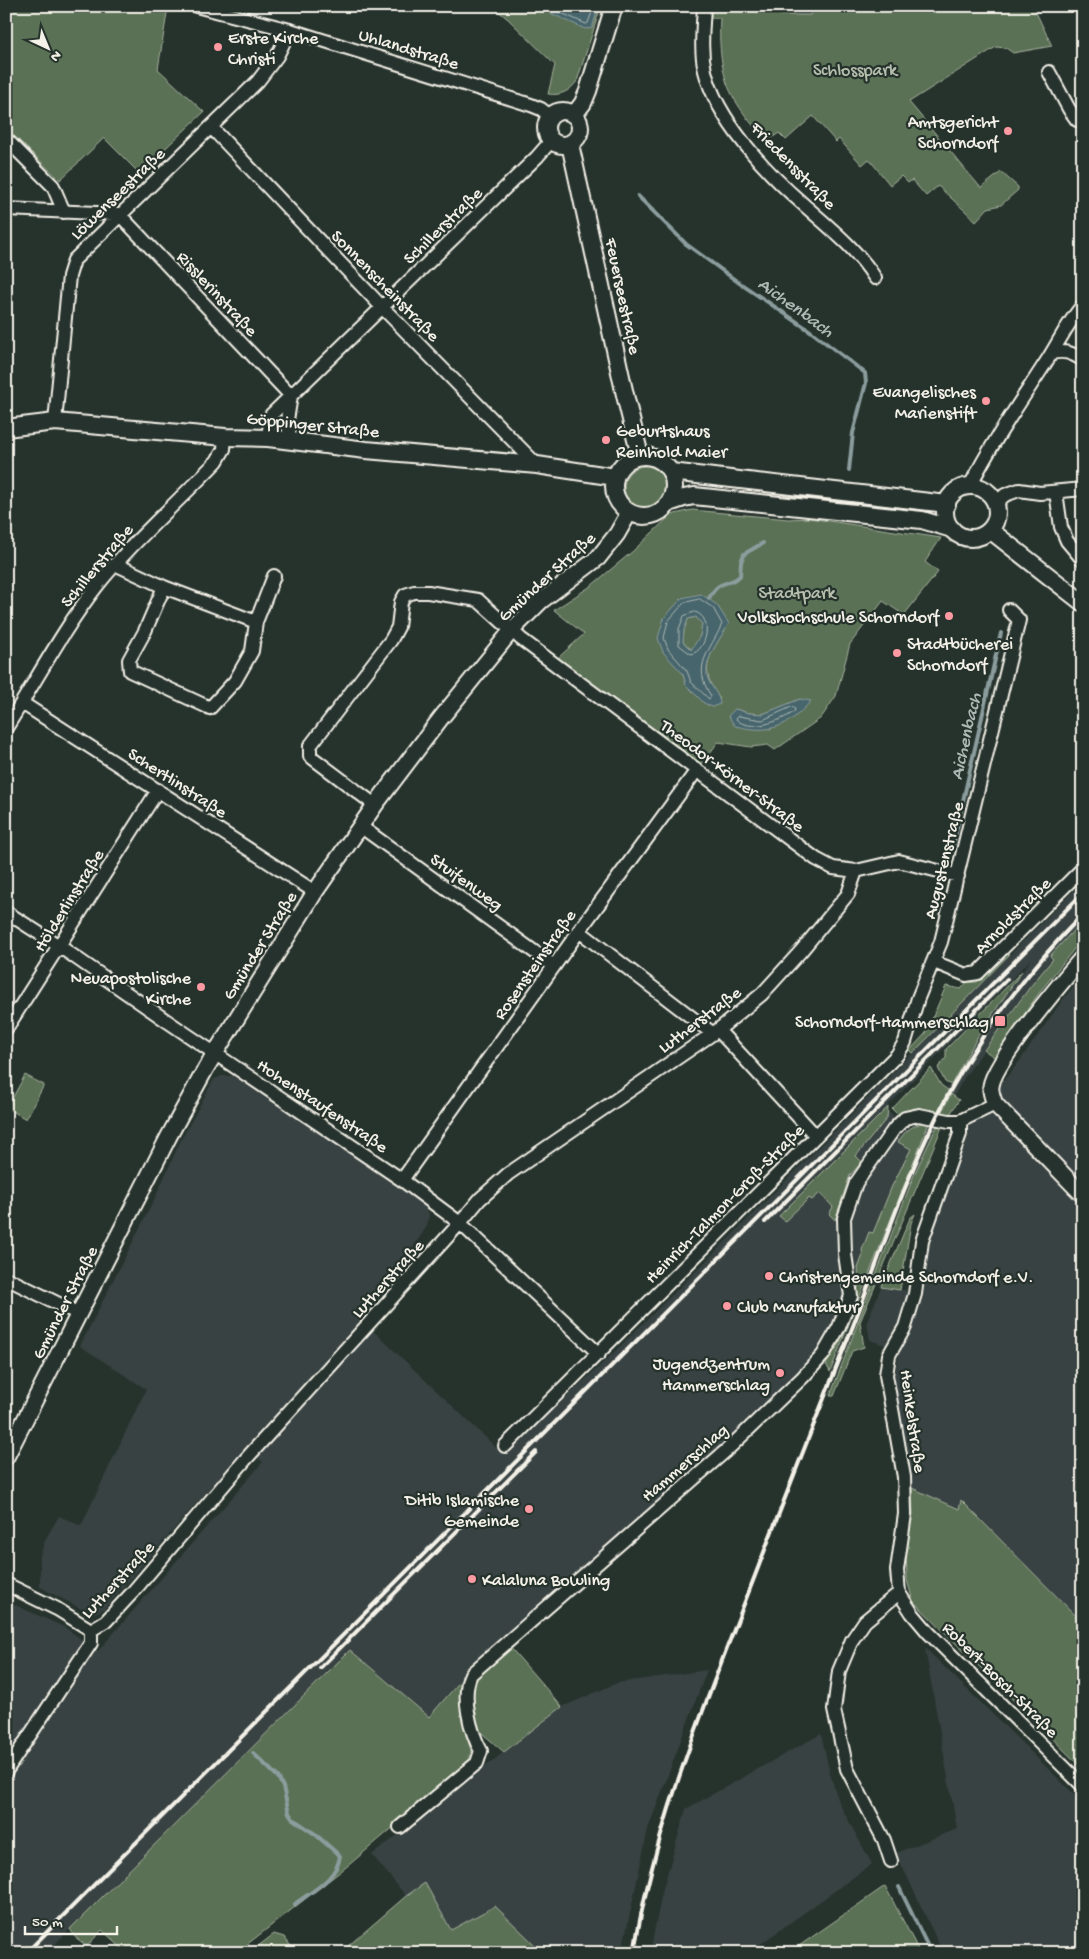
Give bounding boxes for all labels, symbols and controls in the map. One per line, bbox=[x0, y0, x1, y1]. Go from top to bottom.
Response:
north arrow bbox=[22, 22, 72, 72]
street label: Uhlandstraße bbox=[356, 25, 462, 76]
place label: Erste Kirche Christi bbox=[228, 29, 319, 71]
marker: Erste Kirche Christi bbox=[212, 41, 224, 53]
text: N bbox=[46, 46, 64, 65]
park label: Schlosspark bbox=[813, 61, 899, 82]
place label: Amtsgericht Schorndorf bbox=[908, 113, 1000, 155]
street label: Friedensstraße bbox=[744, 118, 840, 216]
marker: Amtsgericht Schorndorf bbox=[1002, 125, 1014, 137]
street label: Löwenseestraße bbox=[67, 144, 171, 245]
street label: Schillerstraße bbox=[400, 183, 488, 270]
street label: Sonnenscheinstraße bbox=[325, 226, 443, 348]
street label: Feuerseestraße bbox=[599, 235, 644, 357]
street label: Risslerinstraße bbox=[171, 248, 262, 342]
water label: Aichenbach bbox=[753, 274, 838, 344]
place label: Evangelisches Marienstift bbox=[873, 383, 978, 425]
marker: Evangelisches Marienstift bbox=[980, 395, 992, 407]
street label: Göppinger Straße bbox=[245, 409, 381, 444]
place label: Geburtshaus Reinhold Maier bbox=[616, 422, 729, 464]
marker: Geburtshaus Reinhold Maier bbox=[600, 434, 612, 446]
street label: Schillerstraße bbox=[57, 520, 139, 613]
street label: Gmünder Straße bbox=[495, 528, 601, 627]
park label: Stadtpark bbox=[759, 584, 837, 605]
place label: Volkshochschule Schorndorf bbox=[737, 608, 940, 629]
marker: Volkshochschule Schorndorf bbox=[943, 610, 955, 622]
place label: Stadtbücherei Schorndorf bbox=[907, 635, 1013, 677]
marker: Stadtbücherei Schorndorf bbox=[891, 647, 903, 659]
water label: Aichenbach bbox=[946, 691, 989, 782]
street label: Theodor-Körner-Straße bbox=[655, 715, 808, 838]
street label: Schertlinstraße bbox=[123, 744, 231, 824]
street label: Augustenstraße bbox=[921, 799, 970, 921]
street label: Hölderlinstraße bbox=[30, 846, 110, 956]
street label: Stuifenweg bbox=[425, 850, 506, 916]
street label: Arnoldstraße bbox=[971, 873, 1057, 960]
street label: Gmünder Straße bbox=[219, 888, 303, 1004]
street label: Rosensteinstraße bbox=[490, 906, 582, 1025]
place label: Neuapostolische Kirche bbox=[70, 969, 192, 1011]
marker: Neuapostolische Kirche bbox=[195, 981, 207, 993]
street label: Lutherstraße bbox=[655, 983, 747, 1059]
place label: Schorndorf-Hammerschlag bbox=[795, 1013, 989, 1034]
marker: Schorndorf-Hammerschlag bbox=[993, 1014, 1007, 1028]
street label: Hohenstaufenstraße bbox=[252, 1055, 392, 1159]
street label: Heinrich-Talmon-Groß-Straße bbox=[642, 1120, 810, 1289]
street label: Lutherstraße bbox=[348, 1236, 430, 1323]
street label: Gmünder Straße bbox=[29, 1243, 104, 1363]
place label: Christengemeinde Schorndorf e.V. bbox=[779, 1268, 1034, 1289]
marker: Christengemeinde Schorndorf e.V. bbox=[763, 1270, 775, 1282]
place label: Club Manufaktur bbox=[737, 1298, 860, 1319]
marker: Club Manufaktur bbox=[721, 1300, 733, 1312]
place label: Jugendzentrum Hammerschlag bbox=[653, 1355, 770, 1397]
marker: Jugendzentrum Hammerschlag bbox=[774, 1367, 786, 1379]
street label: Heinkelstraße bbox=[894, 1368, 929, 1475]
street label: Hammerschlag bbox=[638, 1420, 733, 1507]
place label: Ditib Islamische Gemeinde bbox=[404, 1491, 520, 1533]
marker: Ditib Islamische Gemeinde bbox=[523, 1503, 535, 1515]
street label: Lutherstraße bbox=[78, 1537, 161, 1624]
place label: Kalaluna Bowling bbox=[482, 1571, 610, 1592]
marker: Kalaluna Bowling bbox=[466, 1573, 478, 1585]
street label: Robert-Bosch-Straße bbox=[937, 1618, 1062, 1744]
scale bar bbox=[25, 1904, 118, 1936]
text: 50 m bbox=[32, 1914, 63, 1932]

